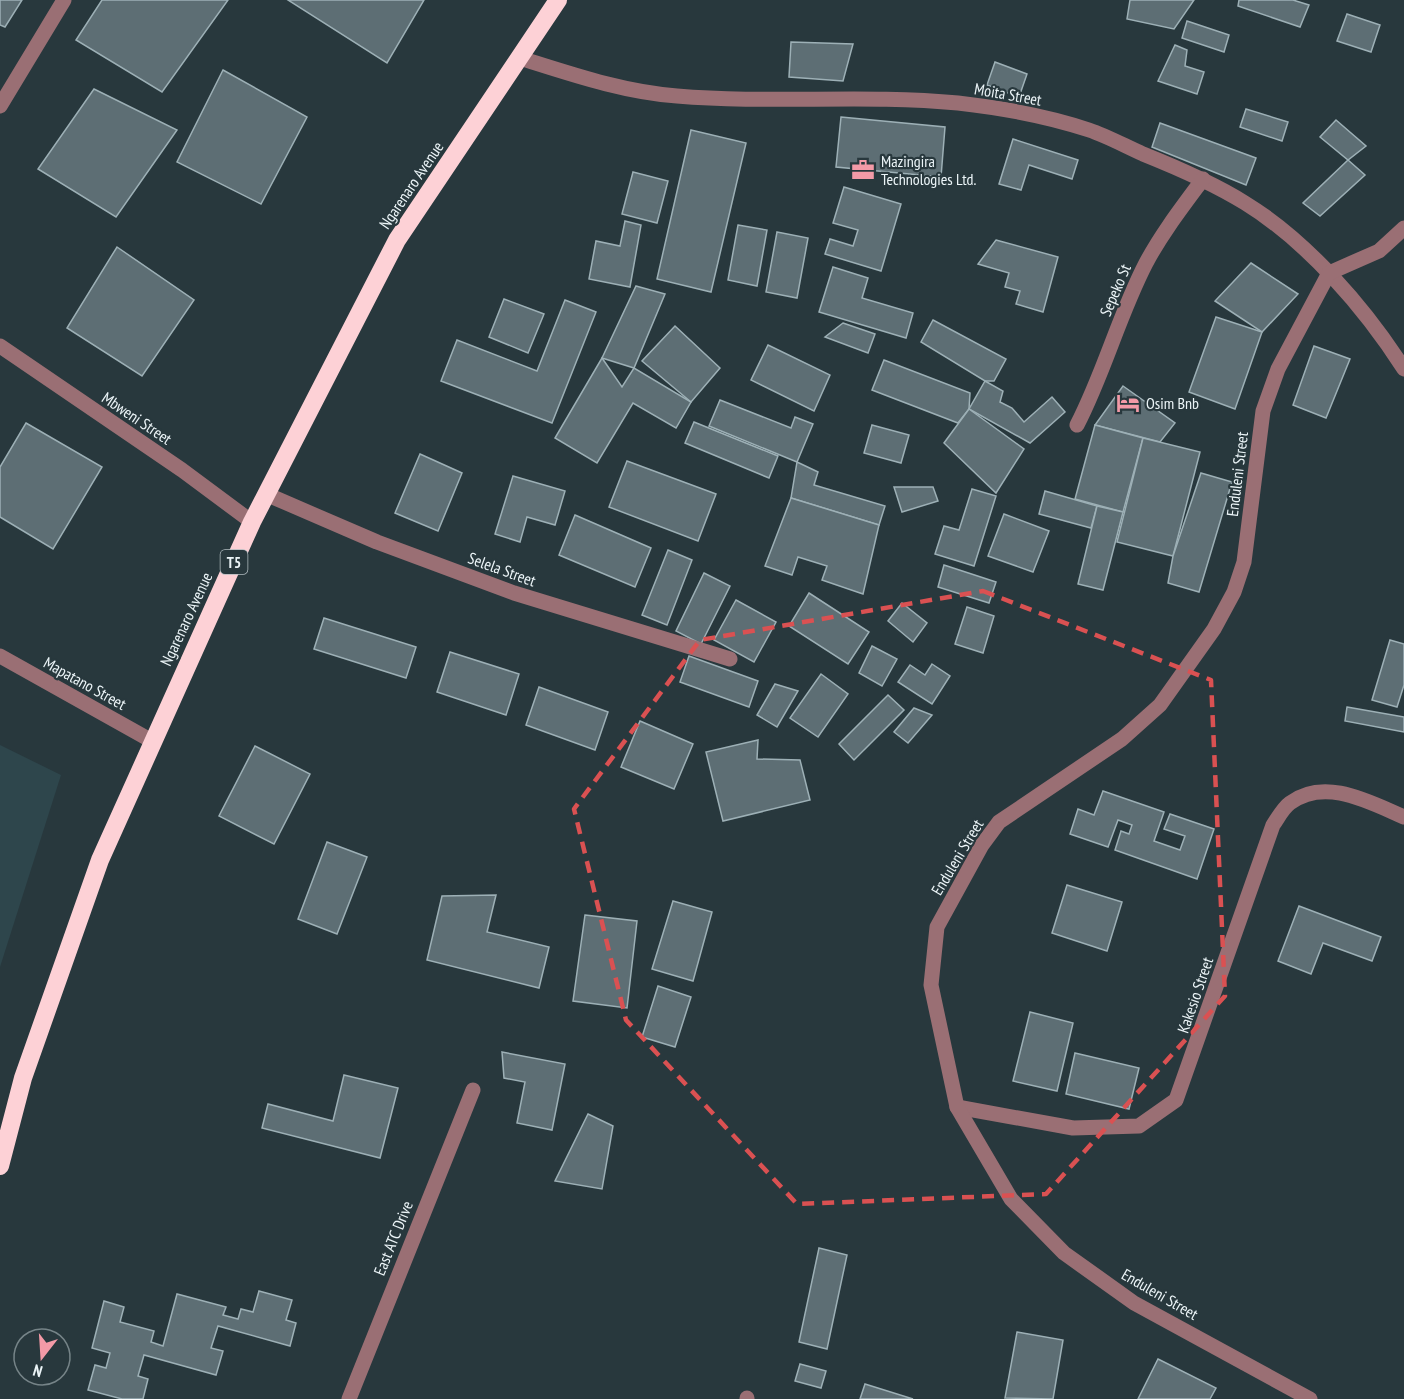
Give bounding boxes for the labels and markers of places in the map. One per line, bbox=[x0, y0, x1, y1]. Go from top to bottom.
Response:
place label: Mazingira Technologies Ltd. bbox=[881, 151, 976, 189]
office icon: Mazingira Technologies Ltd. bbox=[850, 157, 876, 183]
hotel icon: Osim Bnb bbox=[1115, 390, 1141, 416]
place label: Osim Bnb bbox=[1146, 393, 1199, 413]

